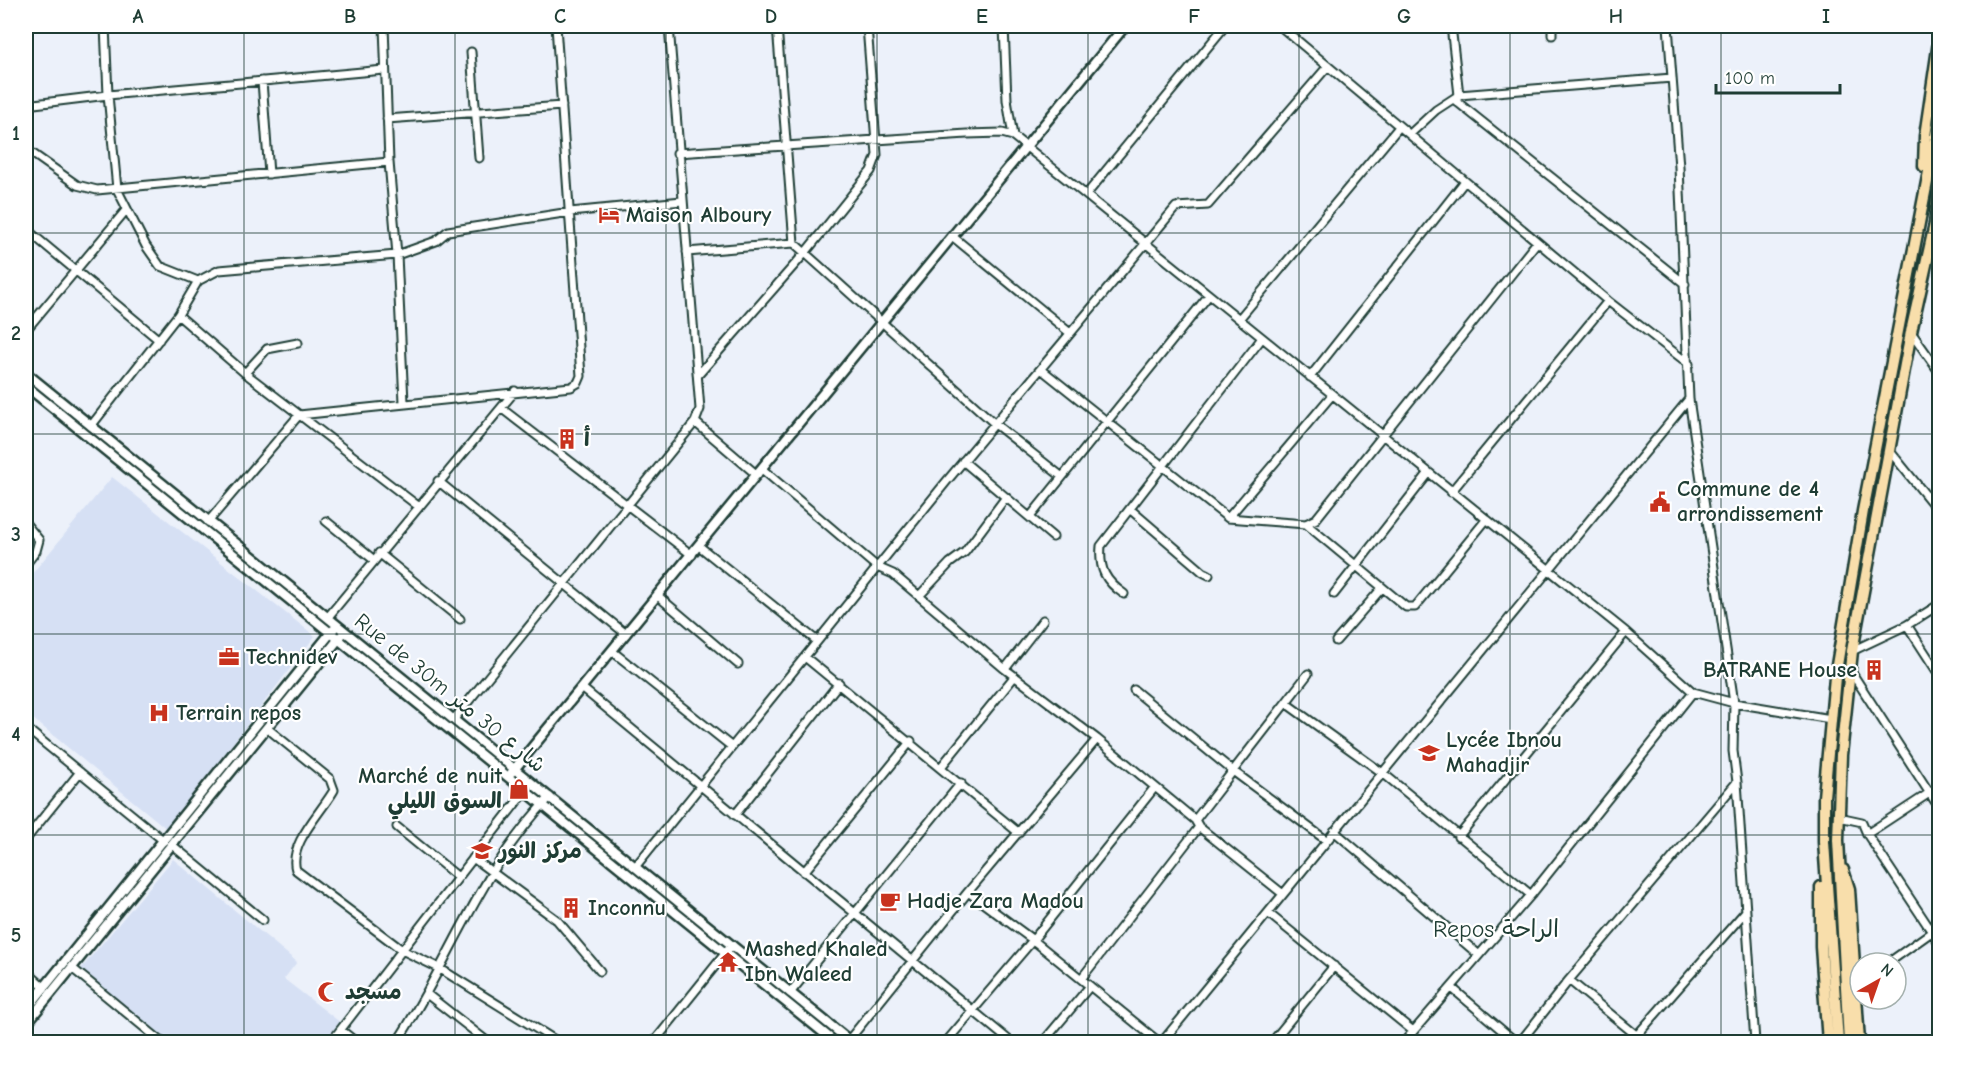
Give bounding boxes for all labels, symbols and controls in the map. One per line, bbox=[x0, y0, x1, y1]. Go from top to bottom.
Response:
text: A bbox=[132, 5, 144, 28]
text: B bbox=[344, 5, 356, 28]
text: C bbox=[554, 5, 566, 28]
text: D bbox=[765, 5, 777, 28]
text: E bbox=[976, 5, 988, 28]
text: F bbox=[1188, 5, 1200, 28]
text: G bbox=[1397, 5, 1411, 28]
text: H bbox=[1609, 5, 1623, 28]
text: I bbox=[1822, 5, 1830, 28]
scale bar bbox=[1716, 57, 1840, 95]
text: 100 m bbox=[1725, 68, 1775, 89]
text: 1 bbox=[12, 122, 20, 145]
place label: Maison Alboury bbox=[626, 202, 772, 228]
hotel icon: Maison Alboury bbox=[597, 203, 621, 227]
text: 2 bbox=[11, 322, 21, 345]
place label: أ bbox=[584, 425, 590, 452]
building icon: أ bbox=[555, 427, 579, 451]
place label: Commune de 4 arrondissement bbox=[1677, 476, 1824, 527]
public building icon: Commune de 4 arrondissement bbox=[1648, 490, 1672, 514]
text: 3 bbox=[11, 523, 21, 546]
street label: Rue de 30m شارع 30 متر bbox=[348, 608, 551, 780]
place label: Technidev bbox=[246, 644, 338, 670]
office icon: Technidev bbox=[217, 645, 241, 669]
place label: BATRANE House bbox=[1703, 657, 1857, 683]
building icon: BATRANE House bbox=[1862, 658, 1886, 682]
place label: Terrain repos bbox=[176, 700, 301, 726]
hospital icon: Terrain repos bbox=[147, 701, 171, 725]
text: 4 bbox=[11, 723, 21, 746]
place label: Lycée Ibnou Mahadjir bbox=[1446, 727, 1562, 778]
school or university icon: Lycée Ibnou Mahadjir bbox=[1417, 741, 1441, 765]
place label: Marché de nuit السوق الليلي bbox=[358, 763, 503, 820]
shop icon: Marché de nuit السوق الليلي bbox=[507, 777, 531, 801]
place label: مركز النور bbox=[497, 838, 582, 865]
school or university icon: مركز النور bbox=[470, 839, 494, 863]
place label: Hadje Zara Madou bbox=[907, 888, 1084, 914]
cafe icon: Hadje Zara Madou bbox=[878, 889, 902, 913]
place label: Inconnu bbox=[588, 895, 666, 921]
building icon: Inconnu bbox=[559, 896, 583, 920]
district label: Repos الراحة bbox=[1433, 915, 1559, 943]
text: 5 bbox=[11, 924, 21, 947]
place label: Mashed Khaled Ibn Waleed bbox=[745, 936, 888, 987]
temple icon: Mashed Khaled Ibn Waleed bbox=[716, 950, 740, 974]
north arrow bbox=[1848, 951, 1908, 1011]
text: N bbox=[1877, 960, 1897, 981]
place label: مسجد bbox=[345, 979, 401, 1005]
mosque icon: مسجد bbox=[316, 980, 340, 1004]

